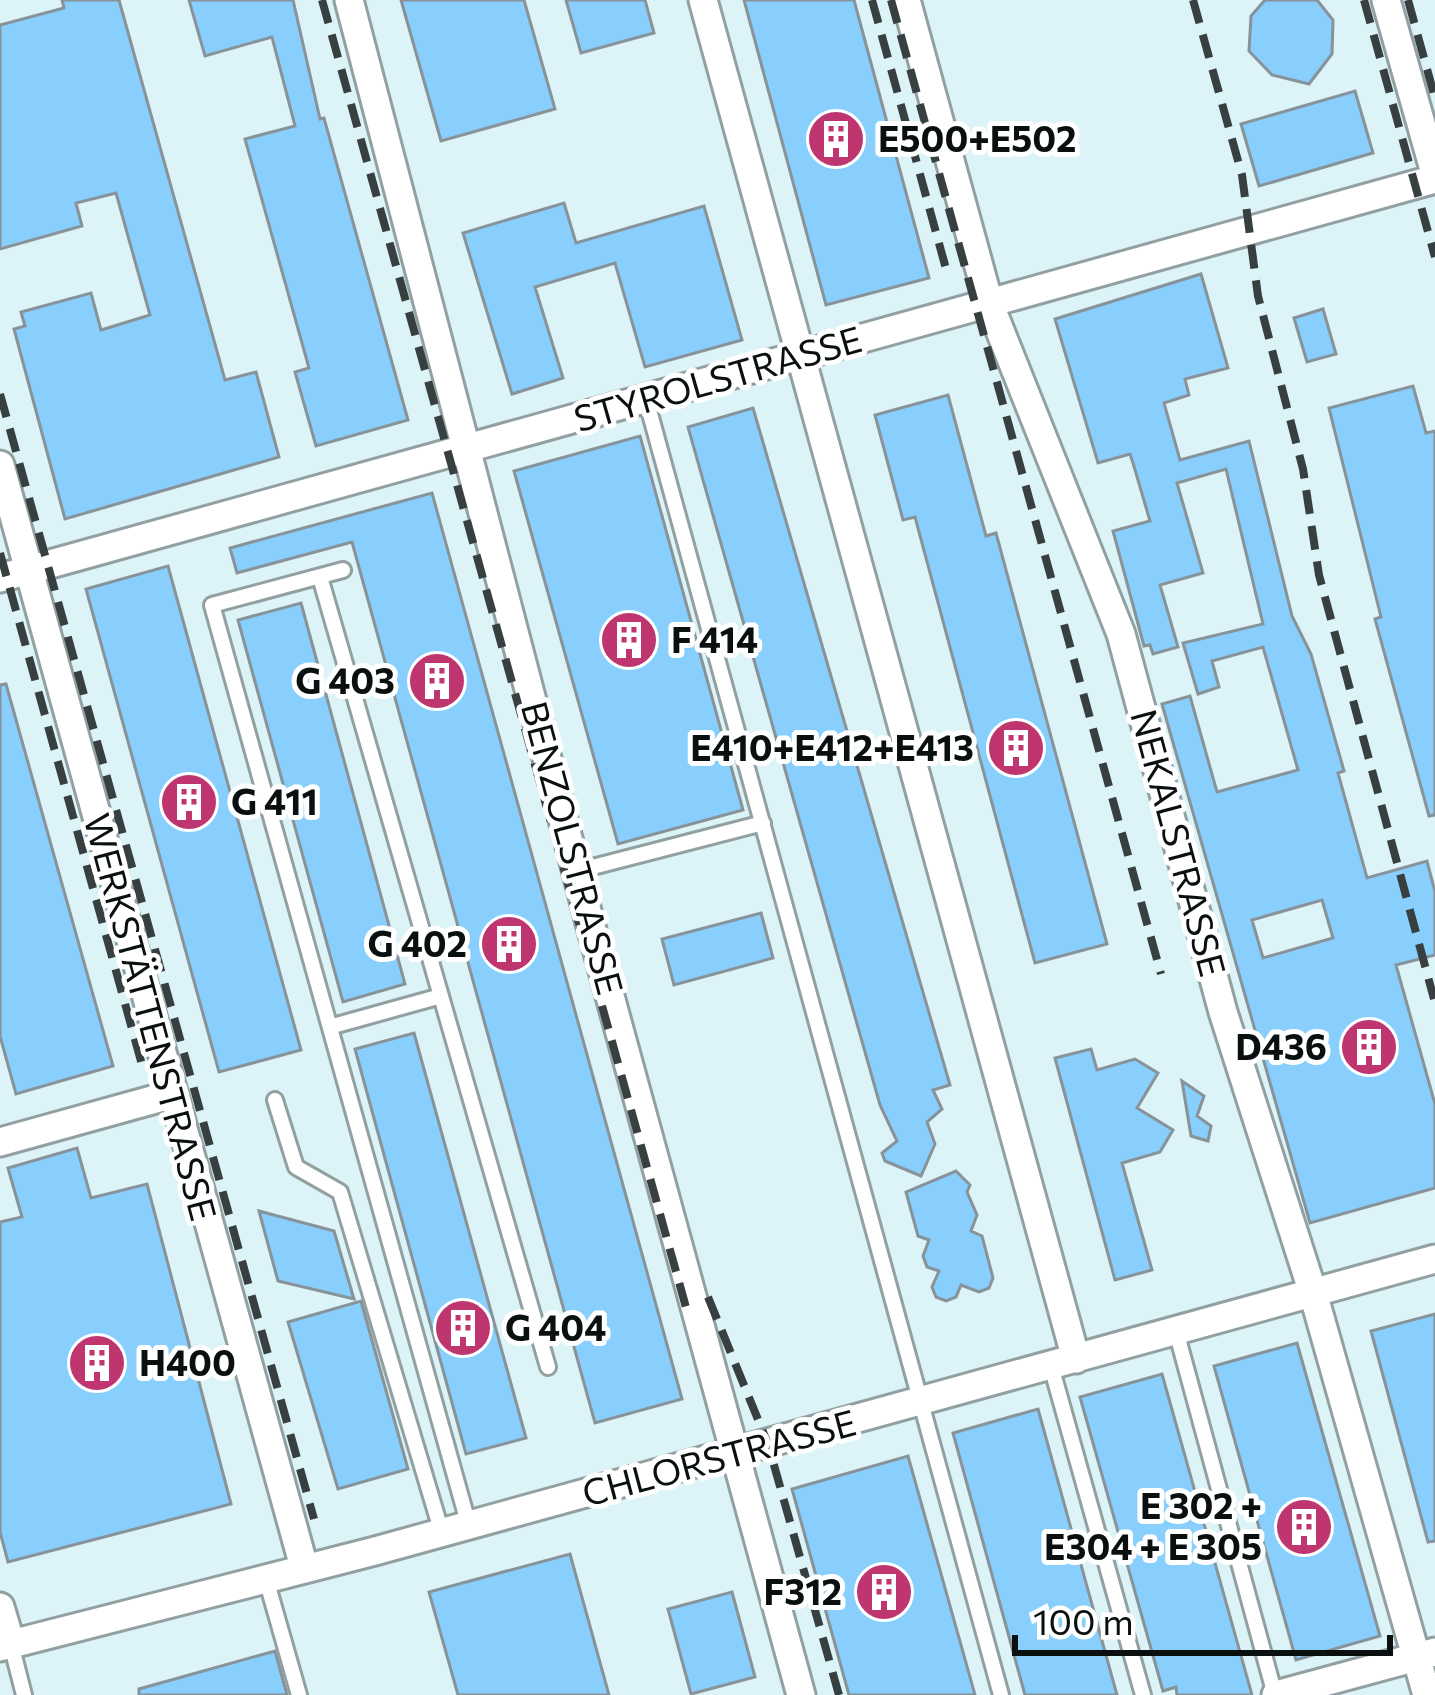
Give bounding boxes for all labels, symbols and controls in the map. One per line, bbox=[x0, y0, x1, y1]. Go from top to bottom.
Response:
building icon: E500+E502 bbox=[805, 108, 867, 170]
place label: E500+E502 bbox=[878, 115, 1077, 159]
street label: STYROLSTRASSE bbox=[569, 315, 866, 439]
building icon: F 414 bbox=[598, 609, 660, 671]
place label: F 414 bbox=[671, 616, 758, 660]
building icon: G 403 bbox=[406, 650, 468, 712]
place label: G 403 bbox=[295, 657, 395, 701]
street label: BENZOLSTRASSE bbox=[514, 696, 634, 999]
street label: NEKALSTRASSE bbox=[1123, 704, 1237, 981]
building icon: E410+E412+E413 bbox=[985, 717, 1047, 779]
place label: E410+E412+E413 bbox=[690, 724, 974, 768]
building icon: G 411 bbox=[158, 771, 220, 833]
place label: G 411 bbox=[231, 778, 318, 822]
street label: WERKSTÄTTENSTRASSE bbox=[76, 808, 227, 1225]
building icon: G 402 bbox=[478, 913, 540, 975]
place label: G 402 bbox=[368, 920, 467, 964]
building icon: D436 bbox=[1338, 1016, 1400, 1078]
place label: D436 bbox=[1235, 1023, 1327, 1067]
building icon: G 404 bbox=[432, 1297, 494, 1359]
place label: G 404 bbox=[505, 1304, 606, 1348]
building icon: H400 bbox=[66, 1332, 128, 1394]
place label: H400 bbox=[139, 1339, 236, 1383]
street label: CHLORSTRASSE bbox=[577, 1398, 860, 1514]
place label: E 302 + E304 + E 305 bbox=[1044, 1482, 1262, 1567]
building icon: E 302 + E304 + E 305 bbox=[1273, 1496, 1335, 1558]
building icon: F312 bbox=[853, 1561, 915, 1623]
place label: F312 bbox=[763, 1568, 842, 1612]
scale bar bbox=[1015, 1581, 1390, 1655]
text: 100 m bbox=[1033, 1598, 1134, 1642]

